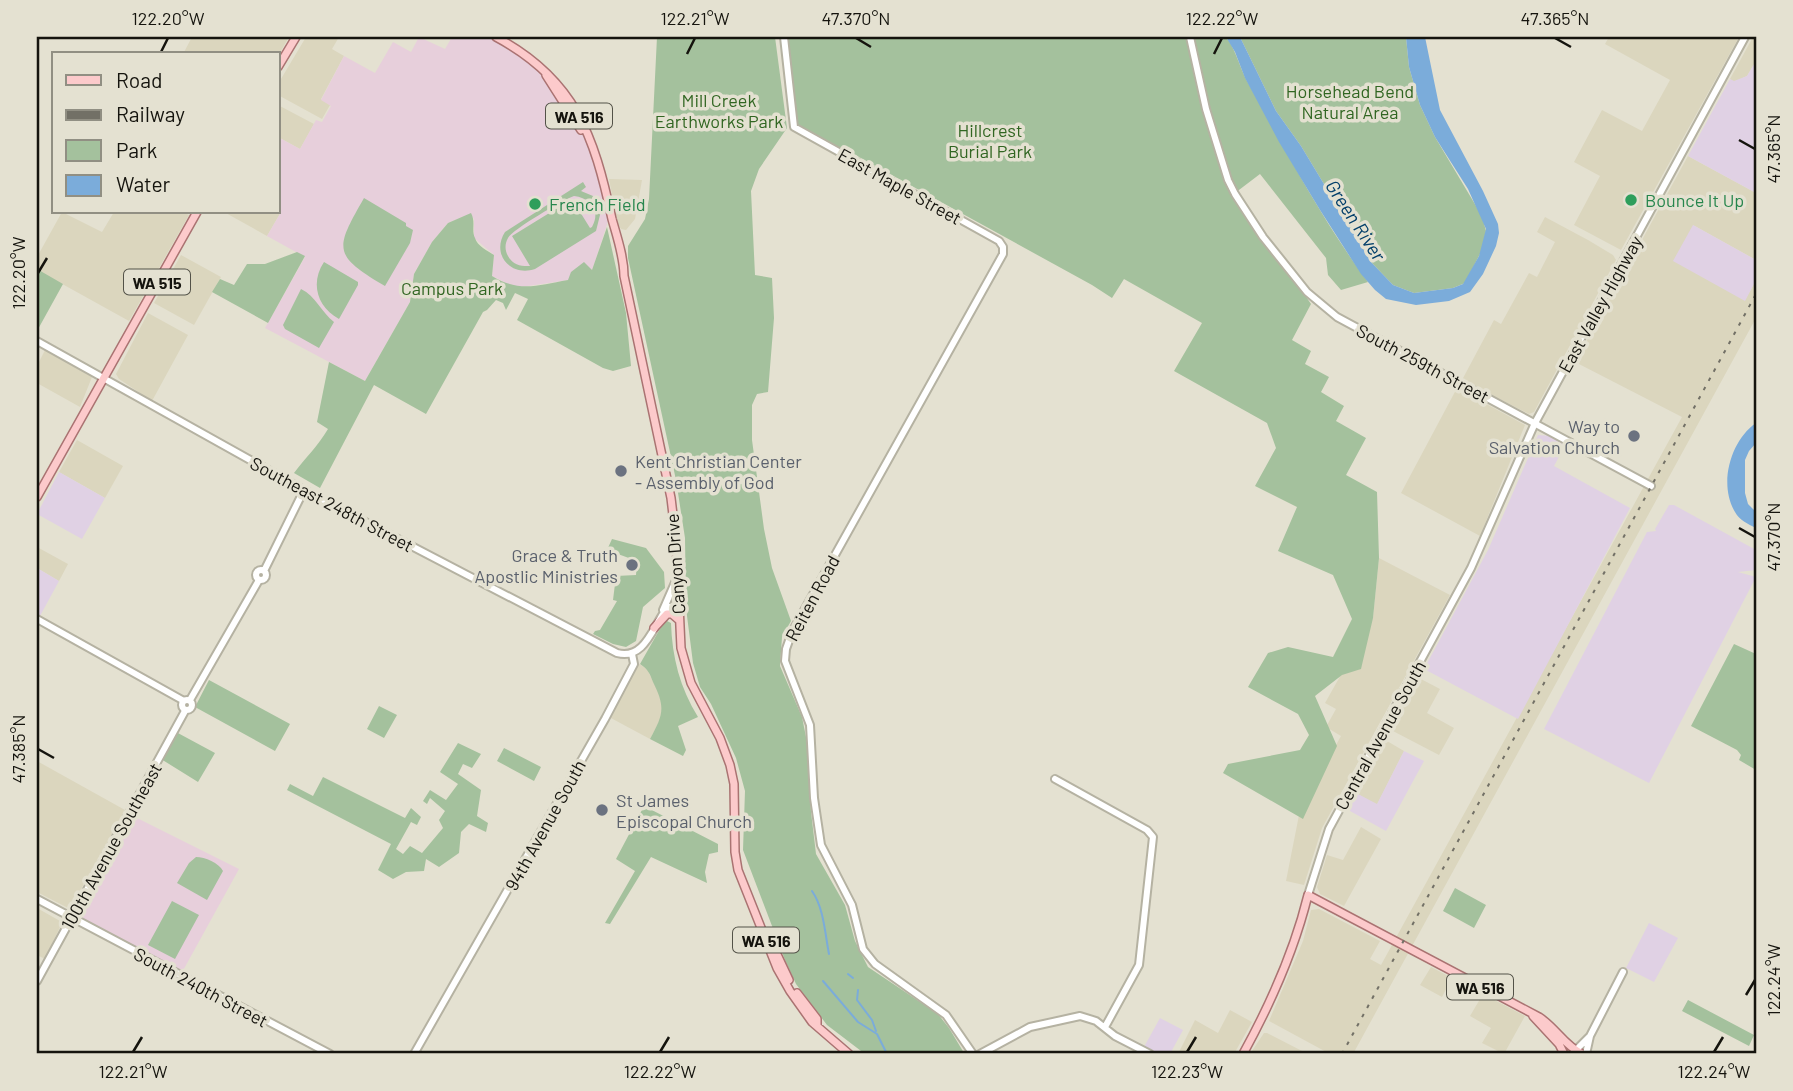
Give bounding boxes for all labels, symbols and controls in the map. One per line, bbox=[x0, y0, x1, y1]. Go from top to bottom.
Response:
text: 122.20°W bbox=[131, 7, 205, 29]
text: 122.21°W bbox=[661, 7, 730, 29]
text: 47.370°N bbox=[821, 7, 891, 29]
text: 122.22°W bbox=[1186, 7, 1258, 29]
text: 47.365°N bbox=[1521, 7, 1589, 29]
legend bbox=[52, 52, 280, 214]
text: Road bbox=[116, 67, 162, 92]
park label: Horsehead Bend Natural Area bbox=[1286, 80, 1414, 123]
park label: Mill Creek Earthworks Park bbox=[655, 89, 783, 132]
text: Railway bbox=[116, 101, 185, 126]
road number: WA 516 bbox=[546, 104, 612, 128]
text: 47.365°N bbox=[1762, 115, 1784, 183]
park label: Hillcrest Burial Park bbox=[948, 119, 1032, 162]
text: Park bbox=[116, 137, 157, 162]
street label: East Maple Street bbox=[835, 143, 965, 229]
text: Water bbox=[116, 171, 171, 196]
water label: Green River bbox=[1321, 175, 1391, 266]
place label: Bounce It Up bbox=[1645, 189, 1744, 211]
marker: Bounce It Up bbox=[1623, 192, 1639, 208]
place label: French Field bbox=[549, 193, 646, 215]
marker: French Field bbox=[527, 196, 543, 212]
street label: East Valley Highway bbox=[1553, 232, 1647, 376]
text: 122.20°W bbox=[7, 236, 29, 310]
road number: WA 515 bbox=[124, 270, 190, 294]
park label: Campus Park bbox=[401, 277, 503, 299]
street label: South 259th Street bbox=[1353, 319, 1493, 407]
place label: Way to Salvation Church bbox=[1489, 415, 1620, 458]
marker: Way to Salvation Church bbox=[1626, 428, 1642, 444]
place label: Kent Christian Center - Assembly of God bbox=[635, 450, 802, 493]
street label: Southeast 248th Street bbox=[247, 452, 417, 556]
marker: Kent Christian Center - Assembly of God bbox=[613, 463, 629, 479]
text: 47.370°N bbox=[1762, 502, 1784, 572]
street label: Canyon Drive bbox=[661, 513, 689, 615]
place label: Grace & Truth Apostlic Ministries bbox=[474, 544, 618, 587]
street label: Reiten Road bbox=[780, 551, 844, 645]
marker: Grace & Truth Apostlic Ministries bbox=[624, 557, 640, 573]
street label: Central Avenue South bbox=[1330, 657, 1430, 813]
text: 47.385°N bbox=[7, 714, 29, 784]
street label: 94th Avenue South bbox=[500, 756, 590, 894]
street label: 100th Avenue Southeast bbox=[56, 759, 166, 933]
place label: St James Episcopal Church bbox=[616, 789, 752, 832]
marker: St James Episcopal Church bbox=[594, 802, 610, 818]
road number: WA 516 bbox=[733, 928, 799, 952]
street label: South 240th Street bbox=[130, 942, 272, 1032]
text: 122.24°W bbox=[1762, 943, 1784, 1016]
road number: WA 516 bbox=[1447, 974, 1513, 1000]
text: 122.21°W bbox=[99, 1060, 168, 1082]
text: 122.22°W bbox=[624, 1060, 696, 1082]
text: 122.23°W bbox=[1151, 1060, 1223, 1082]
text: 122.24°W bbox=[1678, 1060, 1751, 1082]

